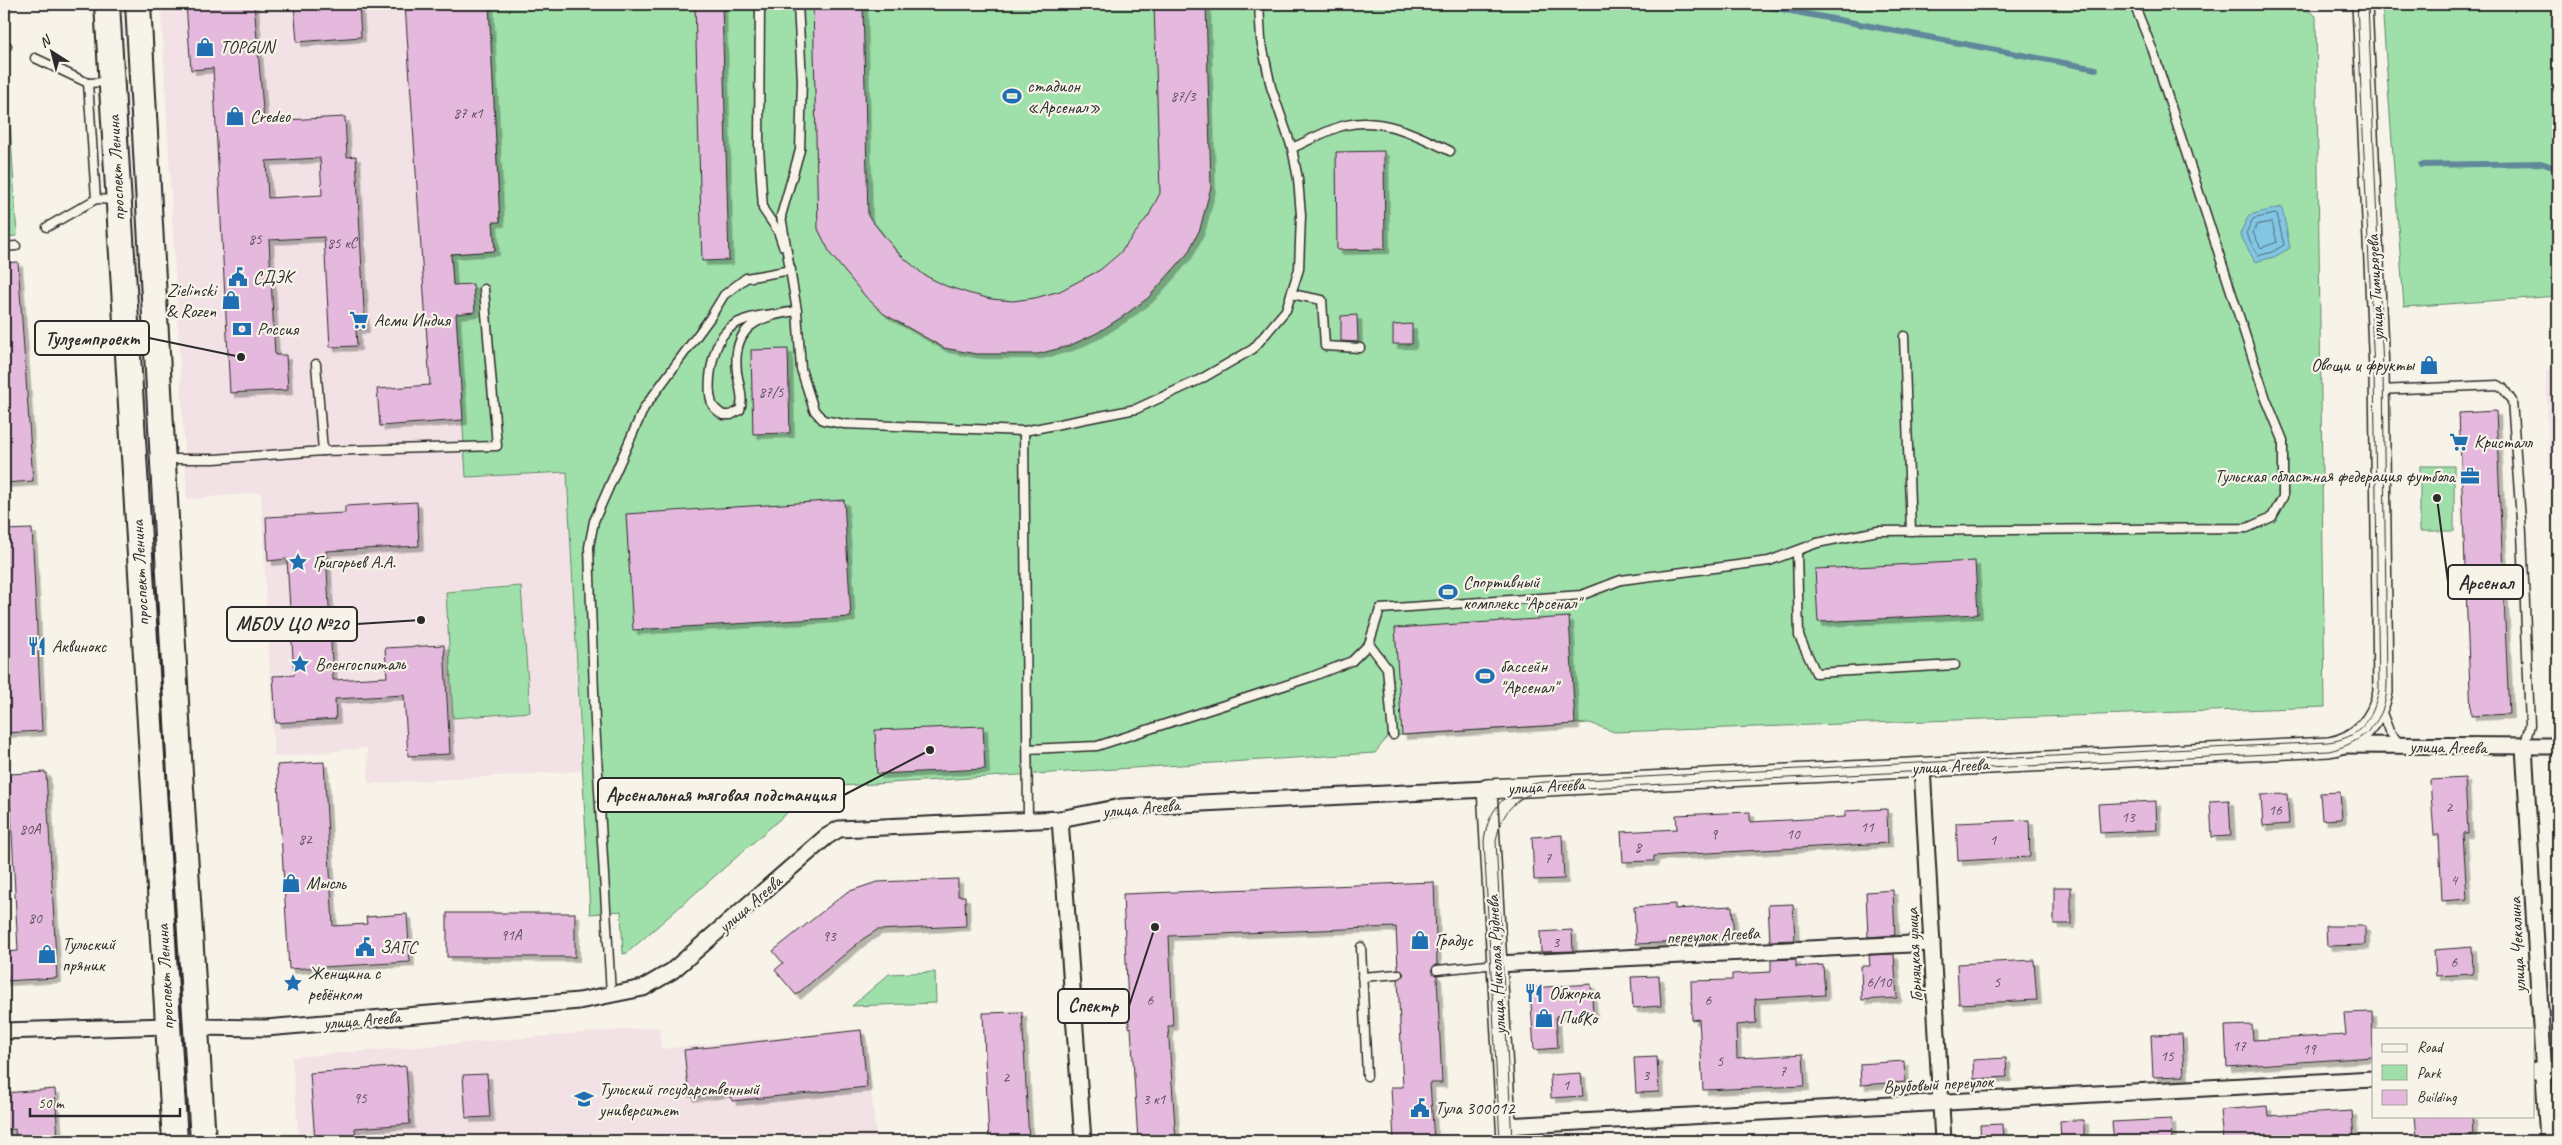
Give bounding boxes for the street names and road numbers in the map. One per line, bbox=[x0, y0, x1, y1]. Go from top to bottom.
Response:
street label: проспект Ленина bbox=[102, 113, 130, 221]
street label: улица Тимирязева bbox=[2361, 232, 2390, 343]
street label: проспект Ленина bbox=[126, 518, 154, 626]
street label: улица Агеева bbox=[2408, 735, 2488, 759]
street label: улица Агеева bbox=[1910, 753, 1991, 779]
street label: улица Агеева bbox=[1506, 773, 1587, 799]
street label: улица Агеева bbox=[1101, 794, 1182, 822]
street label: улица Агеева bbox=[713, 869, 788, 938]
street label: улица Николая Руднева bbox=[1481, 893, 1511, 1036]
street label: улица Чекалина bbox=[2503, 895, 2531, 994]
street label: Горняцкая улица bbox=[1900, 906, 1927, 1003]
street label: проспект Ленина bbox=[151, 922, 179, 1030]
street label: переулок Агеева bbox=[1666, 922, 1761, 948]
street label: улица Агеева bbox=[322, 1006, 403, 1034]
street label: Врубовый переулок bbox=[1883, 1070, 1996, 1098]

